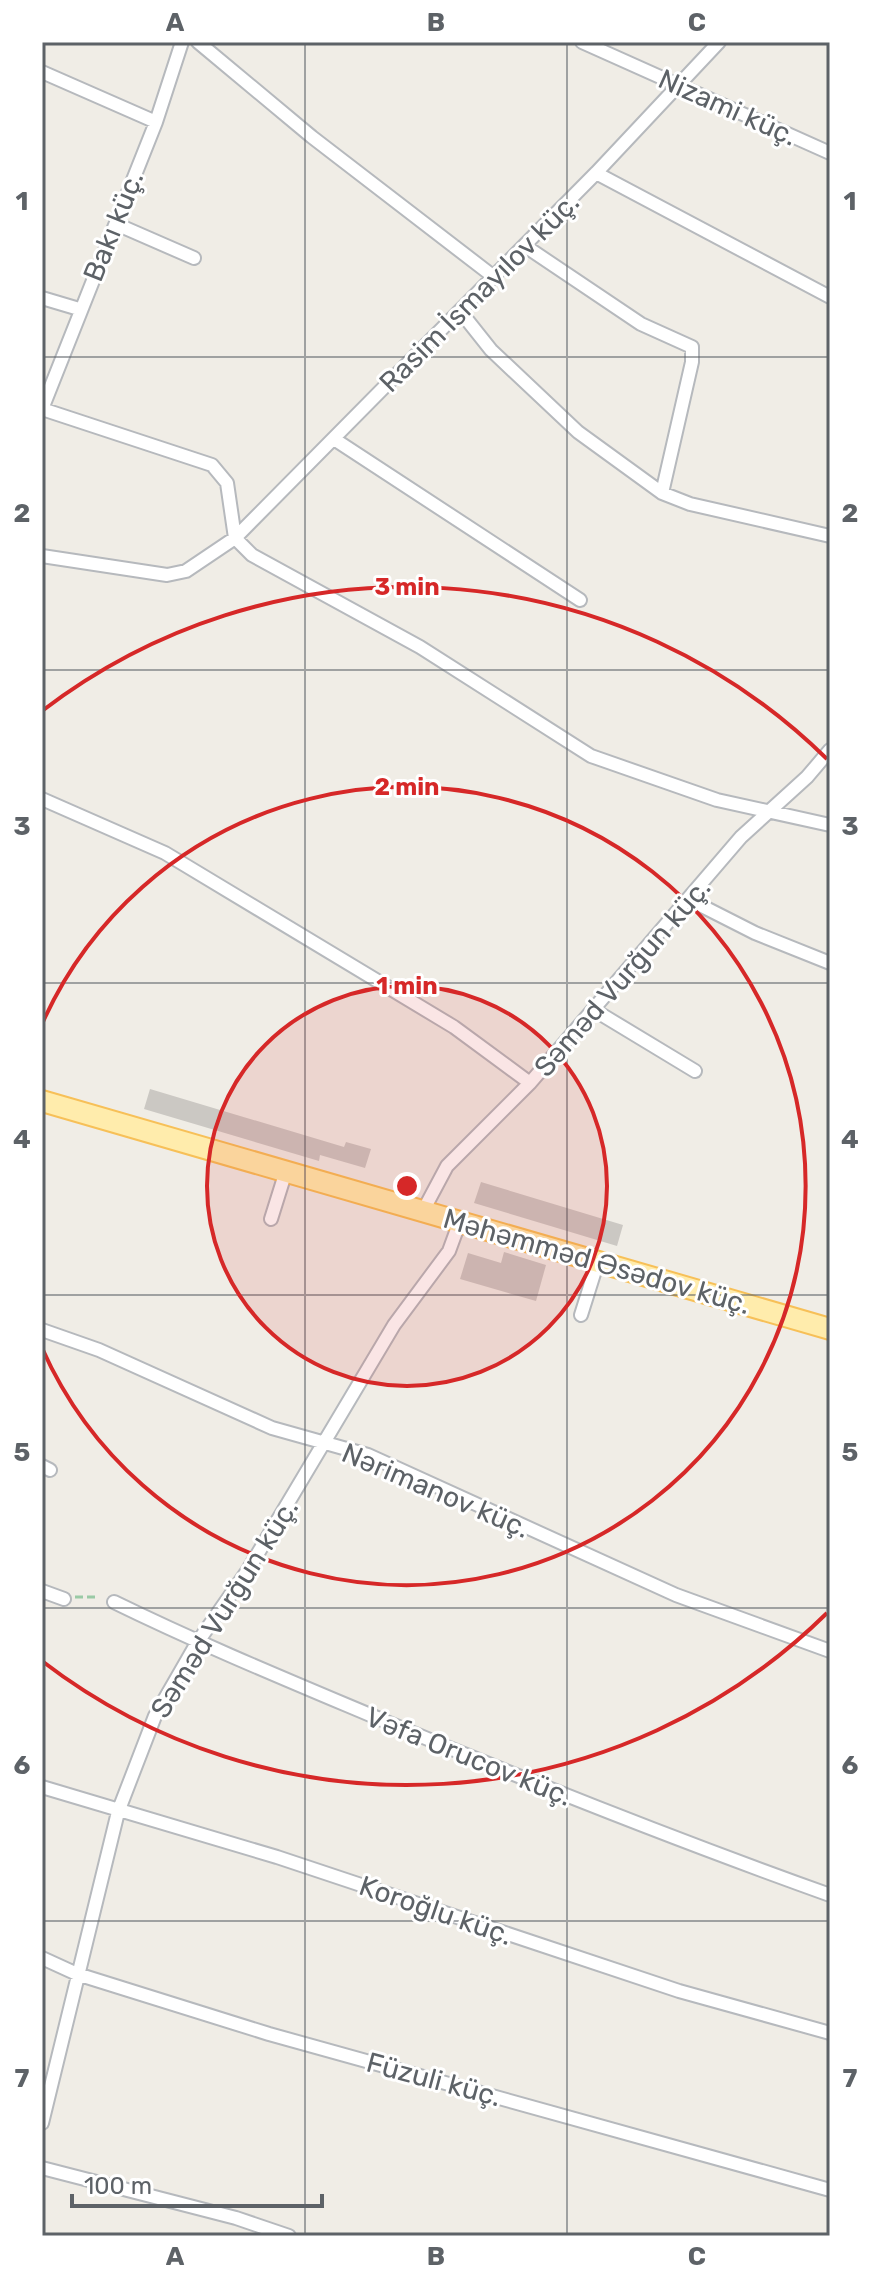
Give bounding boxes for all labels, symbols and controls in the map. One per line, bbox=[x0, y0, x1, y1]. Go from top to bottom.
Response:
text: A bbox=[166, 7, 185, 38]
text: B bbox=[427, 7, 445, 38]
text: C bbox=[688, 7, 706, 38]
street label: Nizami küç. bbox=[653, 62, 802, 153]
street label: Bakı küç. bbox=[76, 166, 150, 286]
text: 1 bbox=[16, 186, 28, 217]
street label: Rasim İsmayılov küç. bbox=[373, 186, 586, 399]
text: 1 bbox=[844, 186, 856, 217]
text: 2 bbox=[14, 498, 30, 529]
text: 2 bbox=[842, 498, 858, 529]
text: 3 min bbox=[374, 573, 440, 601]
text: 2 min bbox=[375, 773, 440, 801]
text: 3 bbox=[13, 811, 31, 842]
text: 3 bbox=[841, 811, 859, 842]
street label: Səməd Vurğun küç. bbox=[527, 871, 717, 1083]
text: 1 min bbox=[376, 972, 438, 1000]
text: 4 bbox=[13, 1124, 31, 1155]
text: 4 bbox=[841, 1124, 859, 1155]
centre of rings bbox=[393, 1172, 421, 1200]
street label: Məhəmməd Əsədov küç. bbox=[440, 1202, 754, 1321]
street label: Nərimanov küç. bbox=[337, 1436, 535, 1545]
text: 5 bbox=[14, 1437, 30, 1468]
text: 5 bbox=[842, 1437, 858, 1468]
street label: Səməd Vurğun küç. bbox=[144, 1493, 305, 1724]
street label: Vəfa Orucov küç. bbox=[361, 1700, 577, 1813]
text: 6 bbox=[14, 1750, 31, 1781]
text: 6 bbox=[842, 1750, 859, 1781]
street label: Koroğlu küç. bbox=[355, 1869, 517, 1952]
street label: Füzuli küç. bbox=[363, 2046, 505, 2113]
text: 7 bbox=[15, 2063, 30, 2094]
text: 7 bbox=[843, 2063, 858, 2094]
scale bar bbox=[72, 2158, 322, 2208]
text: 100 m bbox=[84, 2172, 152, 2200]
text: A bbox=[166, 2241, 185, 2272]
text: B bbox=[427, 2241, 445, 2272]
text: C bbox=[688, 2241, 706, 2272]

